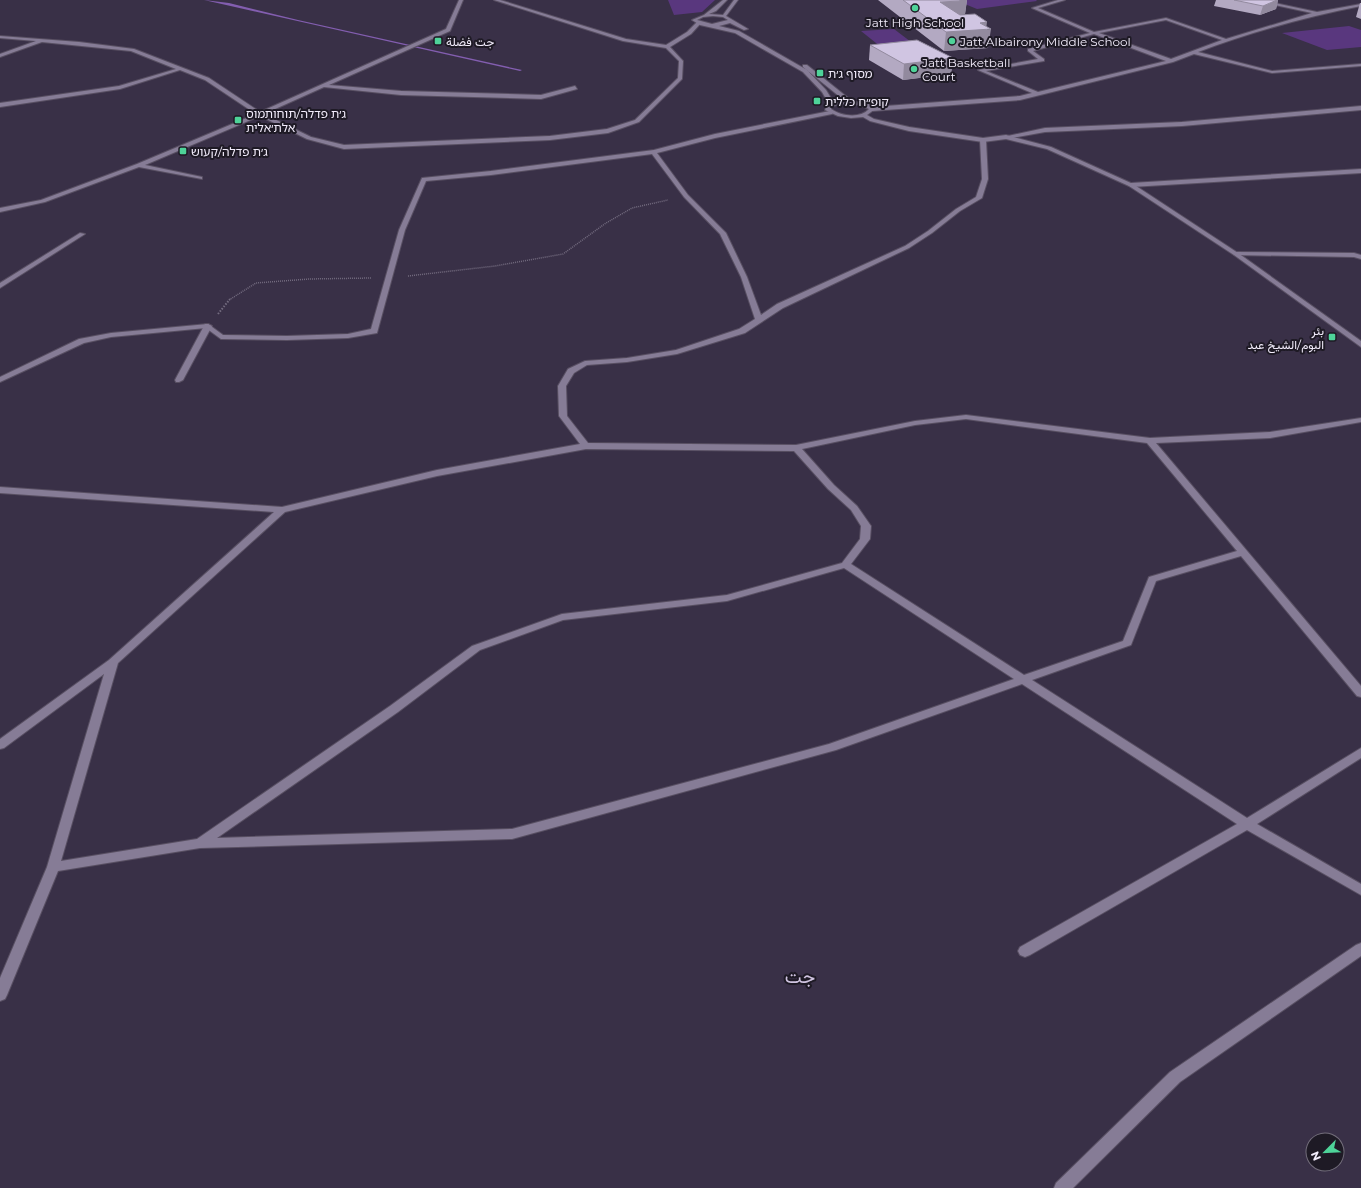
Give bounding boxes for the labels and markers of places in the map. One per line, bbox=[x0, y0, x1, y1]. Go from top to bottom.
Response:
marker: Jatt High School bbox=[910, 3, 920, 13]
place label: Jatt High School bbox=[865, 15, 964, 30]
place label: جت فضلة bbox=[446, 34, 494, 49]
place label: Jatt Albairony Middle School bbox=[959, 34, 1131, 49]
marker: جت فضلة bbox=[433, 36, 443, 46]
marker: Jatt Albairony Middle School bbox=[947, 36, 957, 46]
place label: Jatt Basketball Court bbox=[921, 55, 1010, 84]
marker: Jatt Basketball Court bbox=[909, 64, 919, 74]
place label: מסוף ג׳ת bbox=[828, 66, 873, 81]
marker: מסוף ג׳ת bbox=[815, 68, 825, 78]
place label: קופ״ח כללית bbox=[825, 94, 889, 109]
marker: קופ״ח כללית bbox=[812, 96, 822, 106]
place label: ג׳ת פדלה/תוחותמוס אלת׳אלית bbox=[246, 106, 346, 135]
marker: ג׳ת פדלה/תוחותמוס אלת׳אלית bbox=[233, 115, 243, 125]
place label: ג׳ת פדלה/קעוש bbox=[191, 144, 268, 159]
marker: ג׳ת פדלה/קעוש bbox=[178, 146, 188, 156]
place label: بئر البوم/الشيخ عبد bbox=[1248, 323, 1324, 354]
marker: بئر البوم/الشيخ عبد bbox=[1327, 332, 1337, 342]

